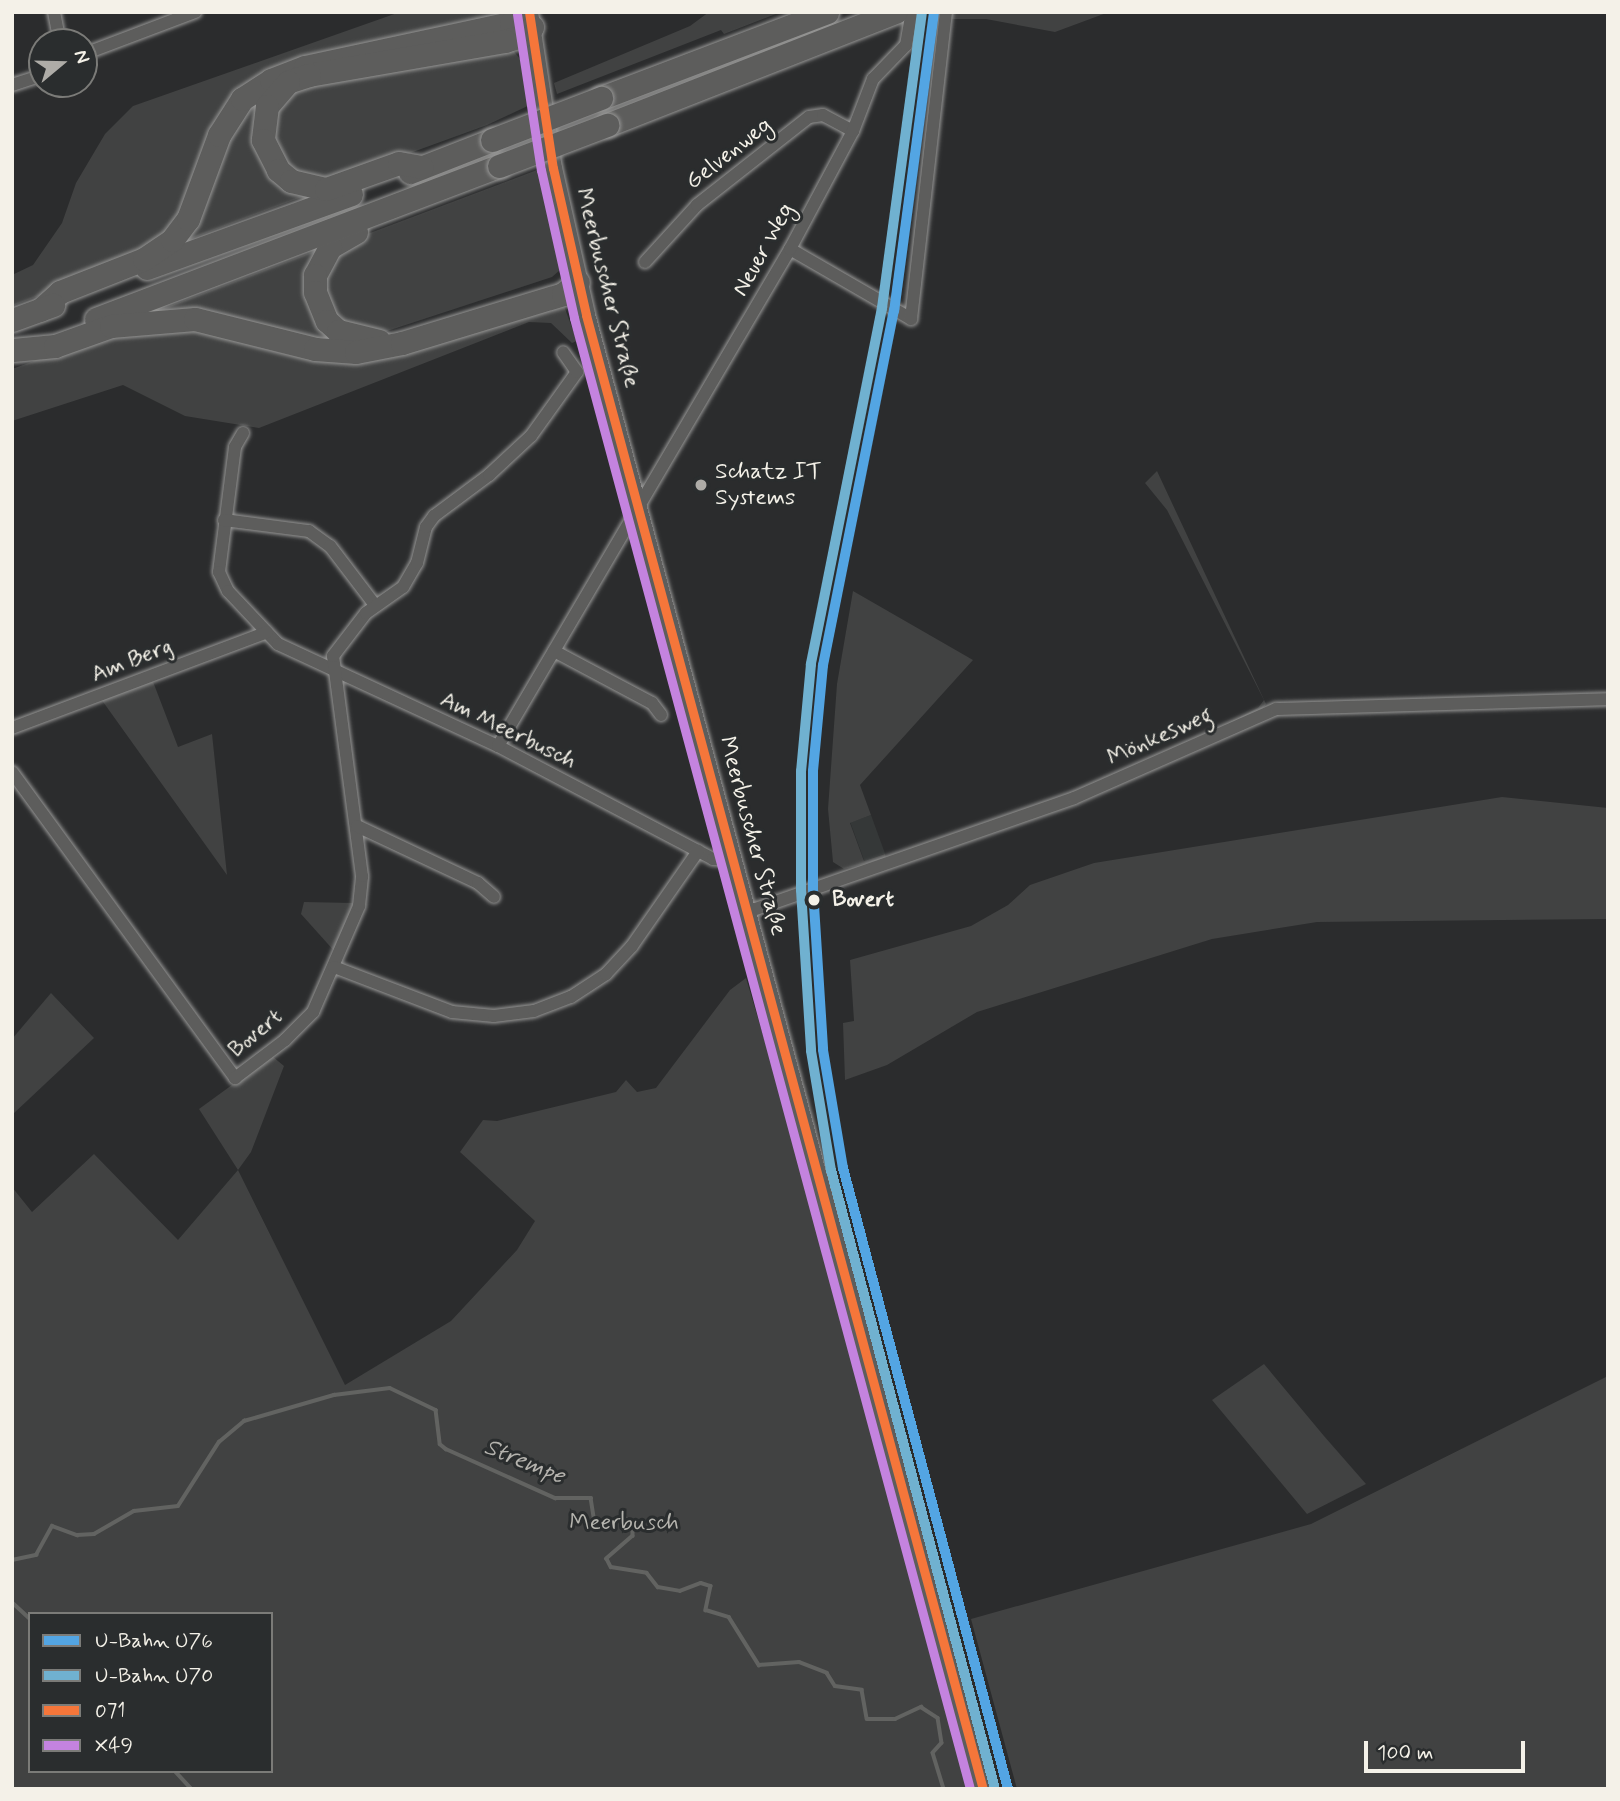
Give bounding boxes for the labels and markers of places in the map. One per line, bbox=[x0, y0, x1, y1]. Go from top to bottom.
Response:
place label: Schatz IT Systems bbox=[715, 458, 819, 512]
marker: Schatz IT Systems bbox=[693, 477, 709, 493]
place label: Bovert bbox=[832, 886, 894, 914]
marker: Bovert bbox=[803, 889, 825, 911]

